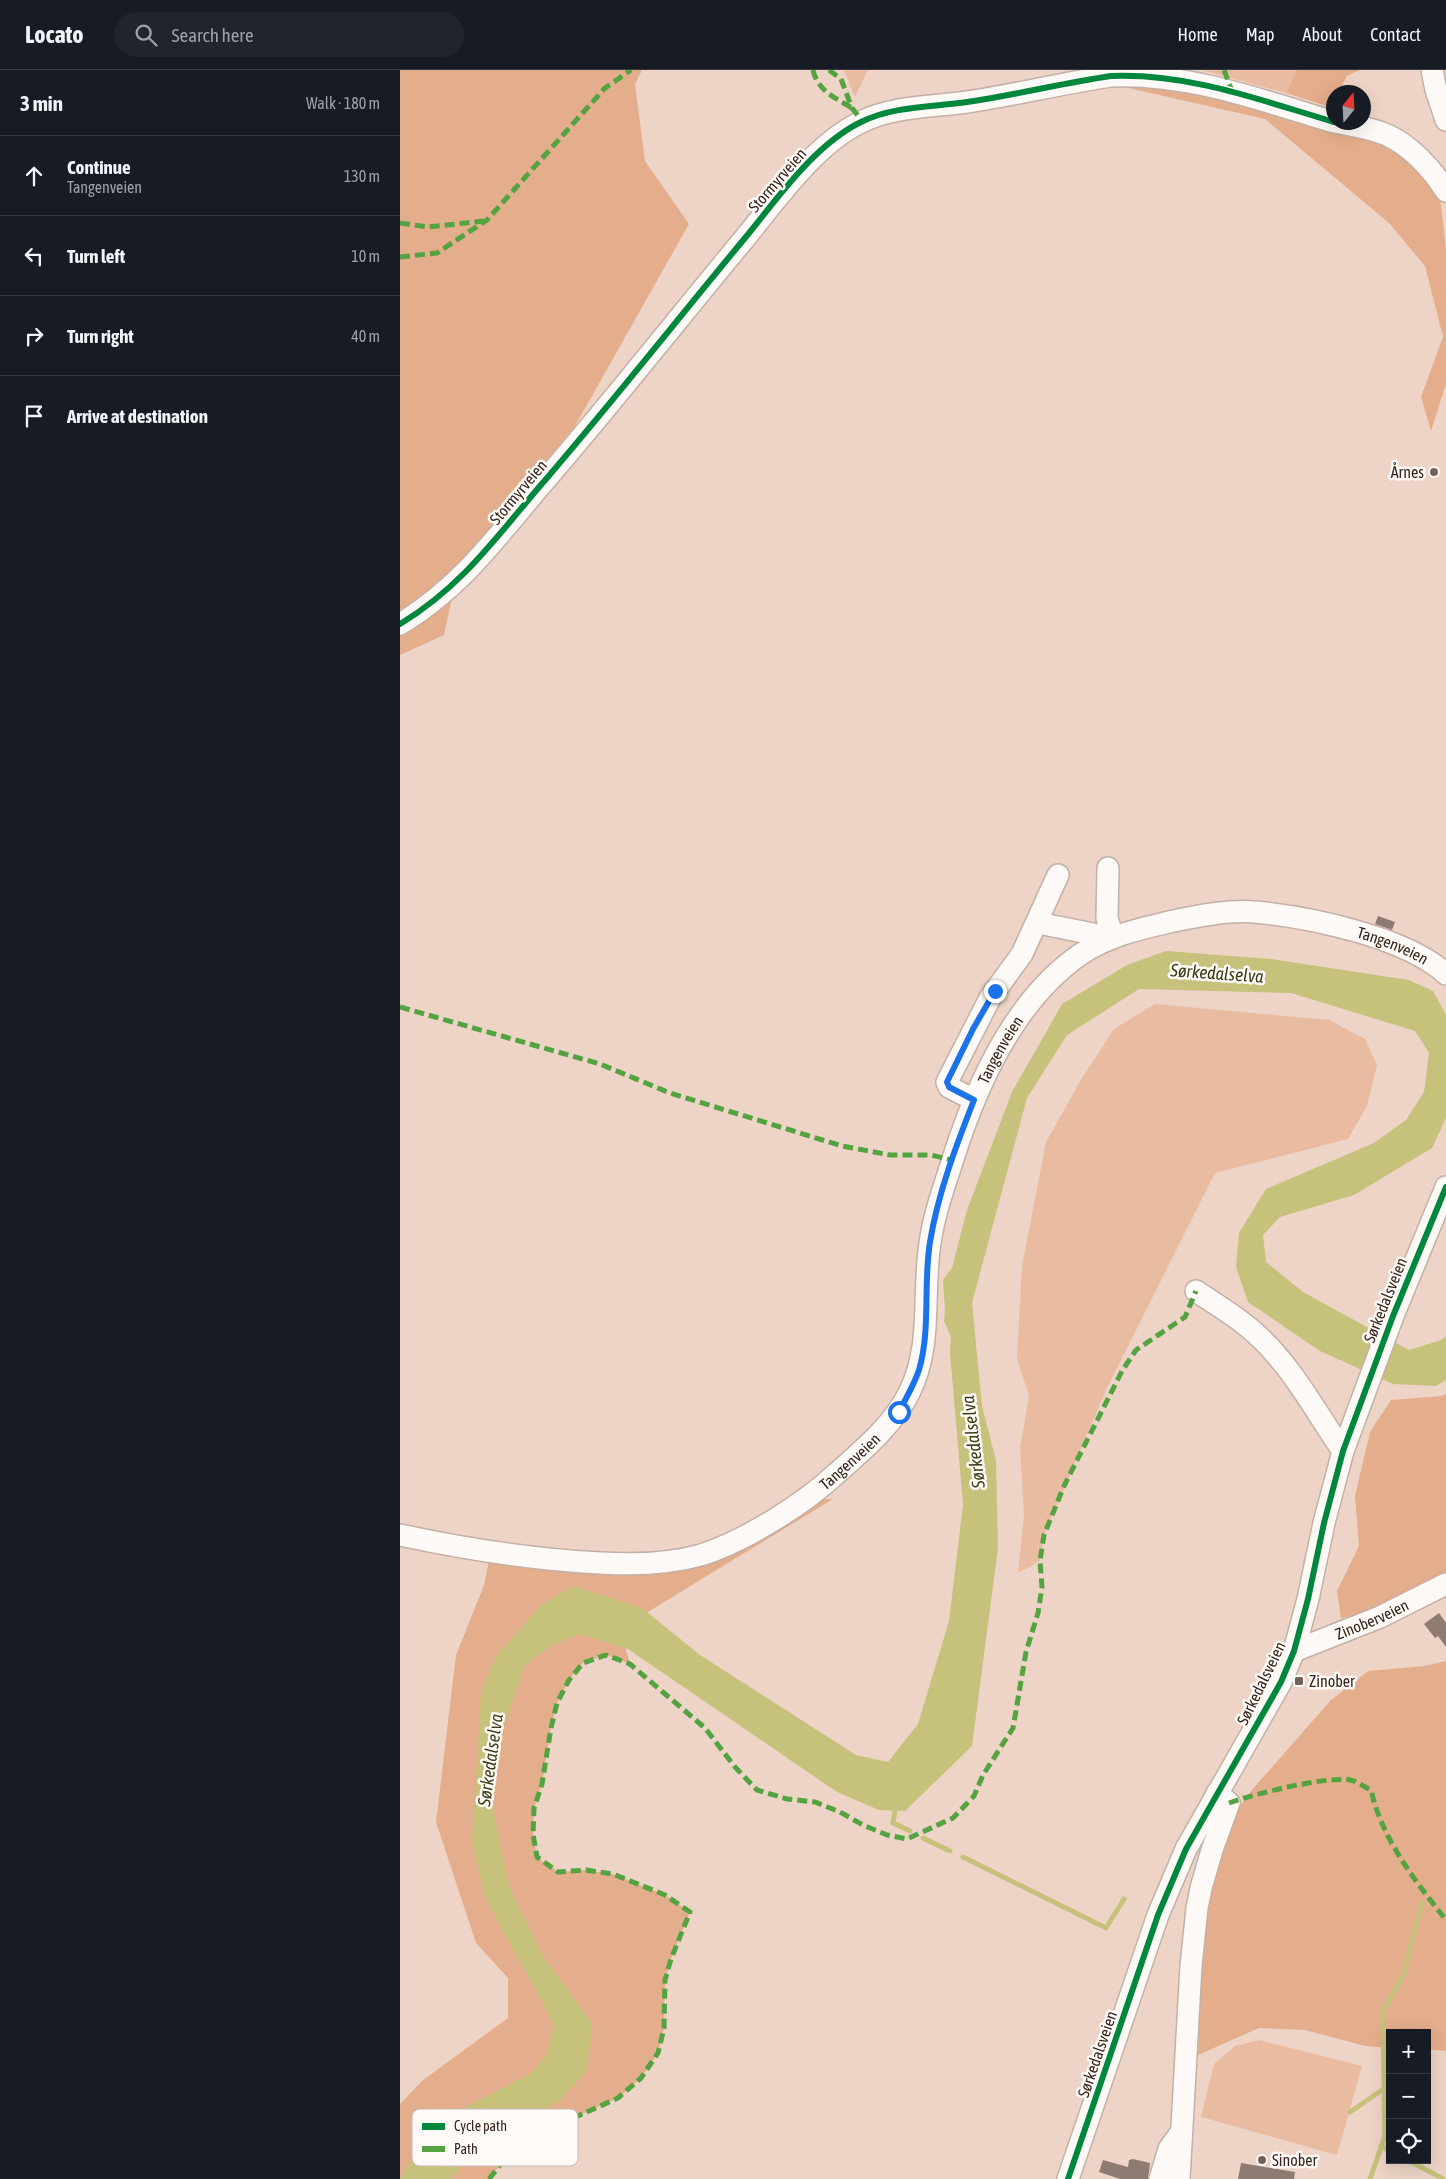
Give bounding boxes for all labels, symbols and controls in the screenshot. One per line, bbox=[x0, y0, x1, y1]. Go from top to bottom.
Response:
search box bbox=[114, 12, 464, 57]
text: Locato bbox=[25, 21, 84, 48]
icon: search bbox=[132, 21, 160, 49]
text: Search here bbox=[172, 24, 254, 46]
text: Home bbox=[1178, 24, 1218, 45]
text: Map bbox=[1246, 24, 1275, 45]
text: About bbox=[1303, 24, 1342, 45]
text: Contact bbox=[1370, 24, 1421, 45]
north arrow bbox=[1326, 85, 1371, 130]
text: 3 min bbox=[20, 91, 63, 115]
text: Walk · 180 m bbox=[306, 94, 380, 112]
street label: Stormyrveien bbox=[744, 144, 810, 216]
text: Continue bbox=[67, 156, 131, 178]
icon: ahead bbox=[20, 162, 48, 190]
text: 130 m bbox=[344, 167, 380, 185]
text: Tangenveien bbox=[67, 178, 142, 196]
icon: left bbox=[20, 242, 48, 270]
text: Turn left bbox=[67, 245, 125, 267]
text: 10 m bbox=[351, 247, 380, 265]
icon: right bbox=[20, 322, 48, 350]
text: Turn right bbox=[67, 325, 134, 347]
text: 40 m bbox=[351, 327, 380, 345]
icon: arrive bbox=[20, 402, 48, 430]
text: Arrive at destination bbox=[67, 405, 208, 427]
street label: Stormyrveien bbox=[486, 456, 551, 529]
place label: Årnes bbox=[1391, 462, 1424, 481]
marker: Årnes bbox=[1428, 466, 1440, 478]
street label: Tangenveien bbox=[1355, 923, 1432, 968]
water label: Sørkedalselva bbox=[1169, 959, 1265, 987]
route end bbox=[984, 980, 1007, 1003]
street label: Tangenveien bbox=[974, 1012, 1026, 1087]
street label: Sørkedalsveien bbox=[1360, 1255, 1410, 1345]
water label: Sørkedalselva bbox=[957, 1394, 989, 1490]
route start bbox=[888, 1401, 911, 1424]
street label: Tangenveien bbox=[816, 1429, 884, 1493]
street label: Zinoberveien bbox=[1332, 1595, 1411, 1643]
street label: Sørkedalsveien bbox=[1233, 1639, 1289, 1727]
place label: Zinober bbox=[1309, 1672, 1355, 1690]
marker: Zinober bbox=[1293, 1675, 1305, 1687]
water label: Sørkedalselva bbox=[473, 1712, 507, 1809]
street label: Sørkedalsveien bbox=[1074, 2008, 1120, 2100]
map controls bbox=[1386, 2029, 1431, 2164]
button: + bbox=[1386, 2029, 1431, 2074]
button: − bbox=[1386, 2074, 1431, 2119]
legend bbox=[412, 2109, 578, 2166]
text: Cycle path bbox=[454, 2118, 507, 2134]
button: locate bbox=[1386, 2119, 1431, 2164]
text: Path bbox=[454, 2141, 478, 2157]
place label: Sinober bbox=[1272, 2151, 1318, 2169]
marker: Sinober bbox=[1256, 2154, 1268, 2166]

